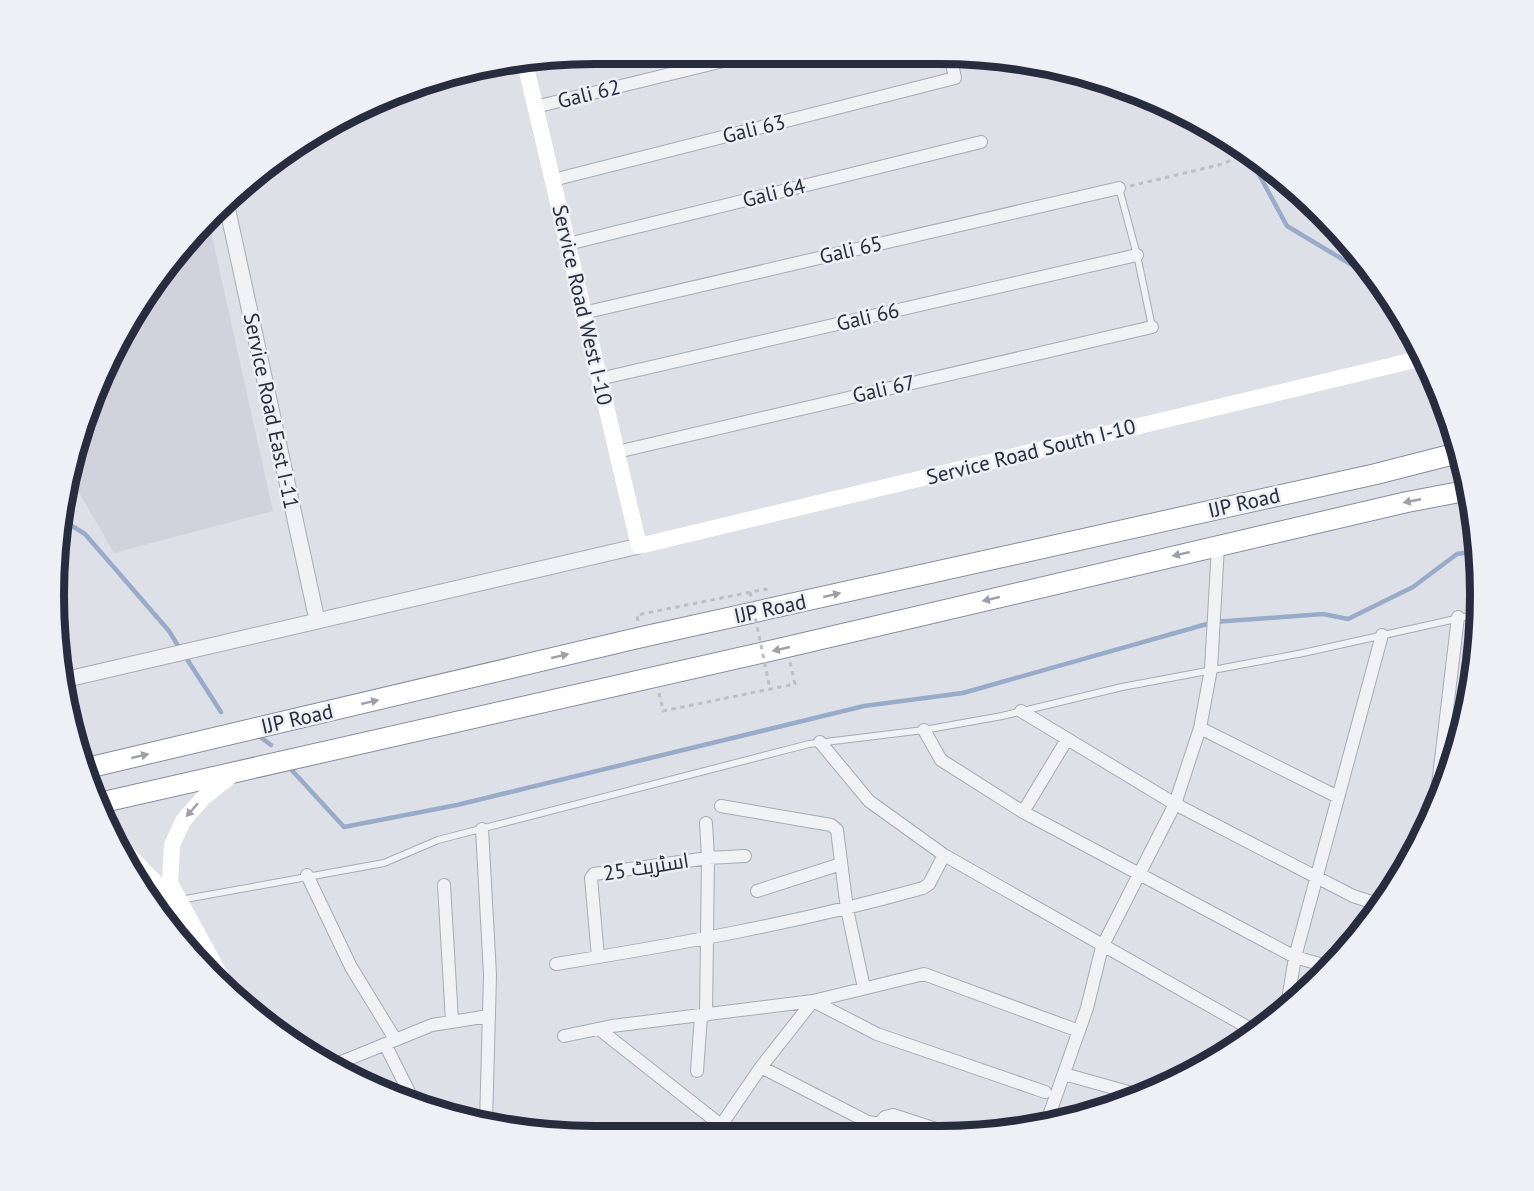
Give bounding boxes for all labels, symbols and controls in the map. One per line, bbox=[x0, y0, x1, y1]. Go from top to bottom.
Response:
street label: Gali 62 bbox=[555, 73, 623, 114]
street label: Gali 63 bbox=[720, 108, 788, 149]
street label: Gali 64 bbox=[740, 172, 808, 213]
street label: Service Road West I-10 bbox=[546, 202, 619, 408]
street label: Gali 65 bbox=[817, 229, 885, 270]
street label: Gali 66 bbox=[834, 296, 902, 337]
street label: Service Road East I-11 bbox=[238, 310, 305, 511]
street label: Gali 67 bbox=[850, 368, 918, 409]
street label: Service Road South I-10 bbox=[924, 412, 1138, 491]
street label: IJP Road bbox=[1205, 481, 1283, 524]
one-way arrow bbox=[1402, 497, 1421, 506]
one-way arrow bbox=[1172, 550, 1190, 560]
street label: IJP Road bbox=[731, 588, 808, 629]
one-way arrow bbox=[823, 590, 842, 599]
one-way arrow bbox=[982, 595, 1001, 605]
one-way arrow bbox=[772, 644, 790, 654]
one-way arrow bbox=[551, 651, 569, 661]
one-way arrow bbox=[361, 696, 380, 706]
street label: IJP Road bbox=[258, 697, 336, 740]
one-way arrow bbox=[130, 751, 149, 760]
one-way arrow bbox=[186, 802, 199, 818]
street label: اسٹریٹ 25 bbox=[601, 846, 691, 887]

